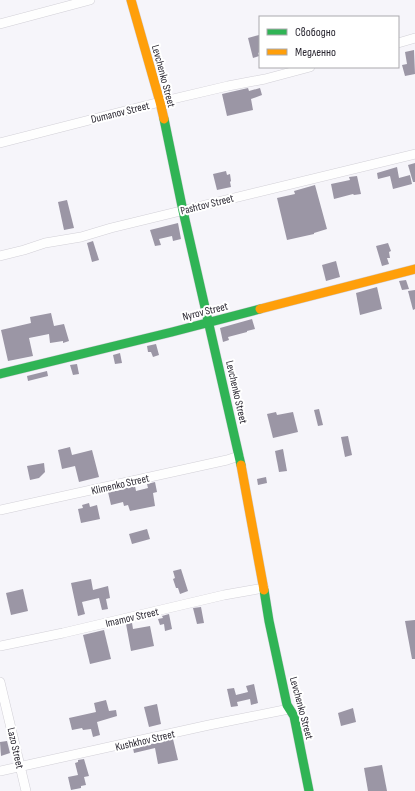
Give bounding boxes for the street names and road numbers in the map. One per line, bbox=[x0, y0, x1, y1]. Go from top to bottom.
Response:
street label: Levchenko Street bbox=[149, 43, 178, 109]
street label: Dumanov Street bbox=[90, 99, 151, 126]
street label: Pashtov Street bbox=[179, 191, 236, 217]
street label: Nyrov Street bbox=[181, 299, 230, 323]
street label: Levchenko Street bbox=[223, 359, 250, 425]
street label: Klimenko Street bbox=[90, 471, 151, 497]
street label: Imamov Street bbox=[104, 605, 161, 630]
street label: Levchenko Street bbox=[287, 675, 316, 741]
street label: Lazo Street bbox=[4, 726, 27, 770]
street label: Kushkhov Street bbox=[114, 727, 177, 754]

